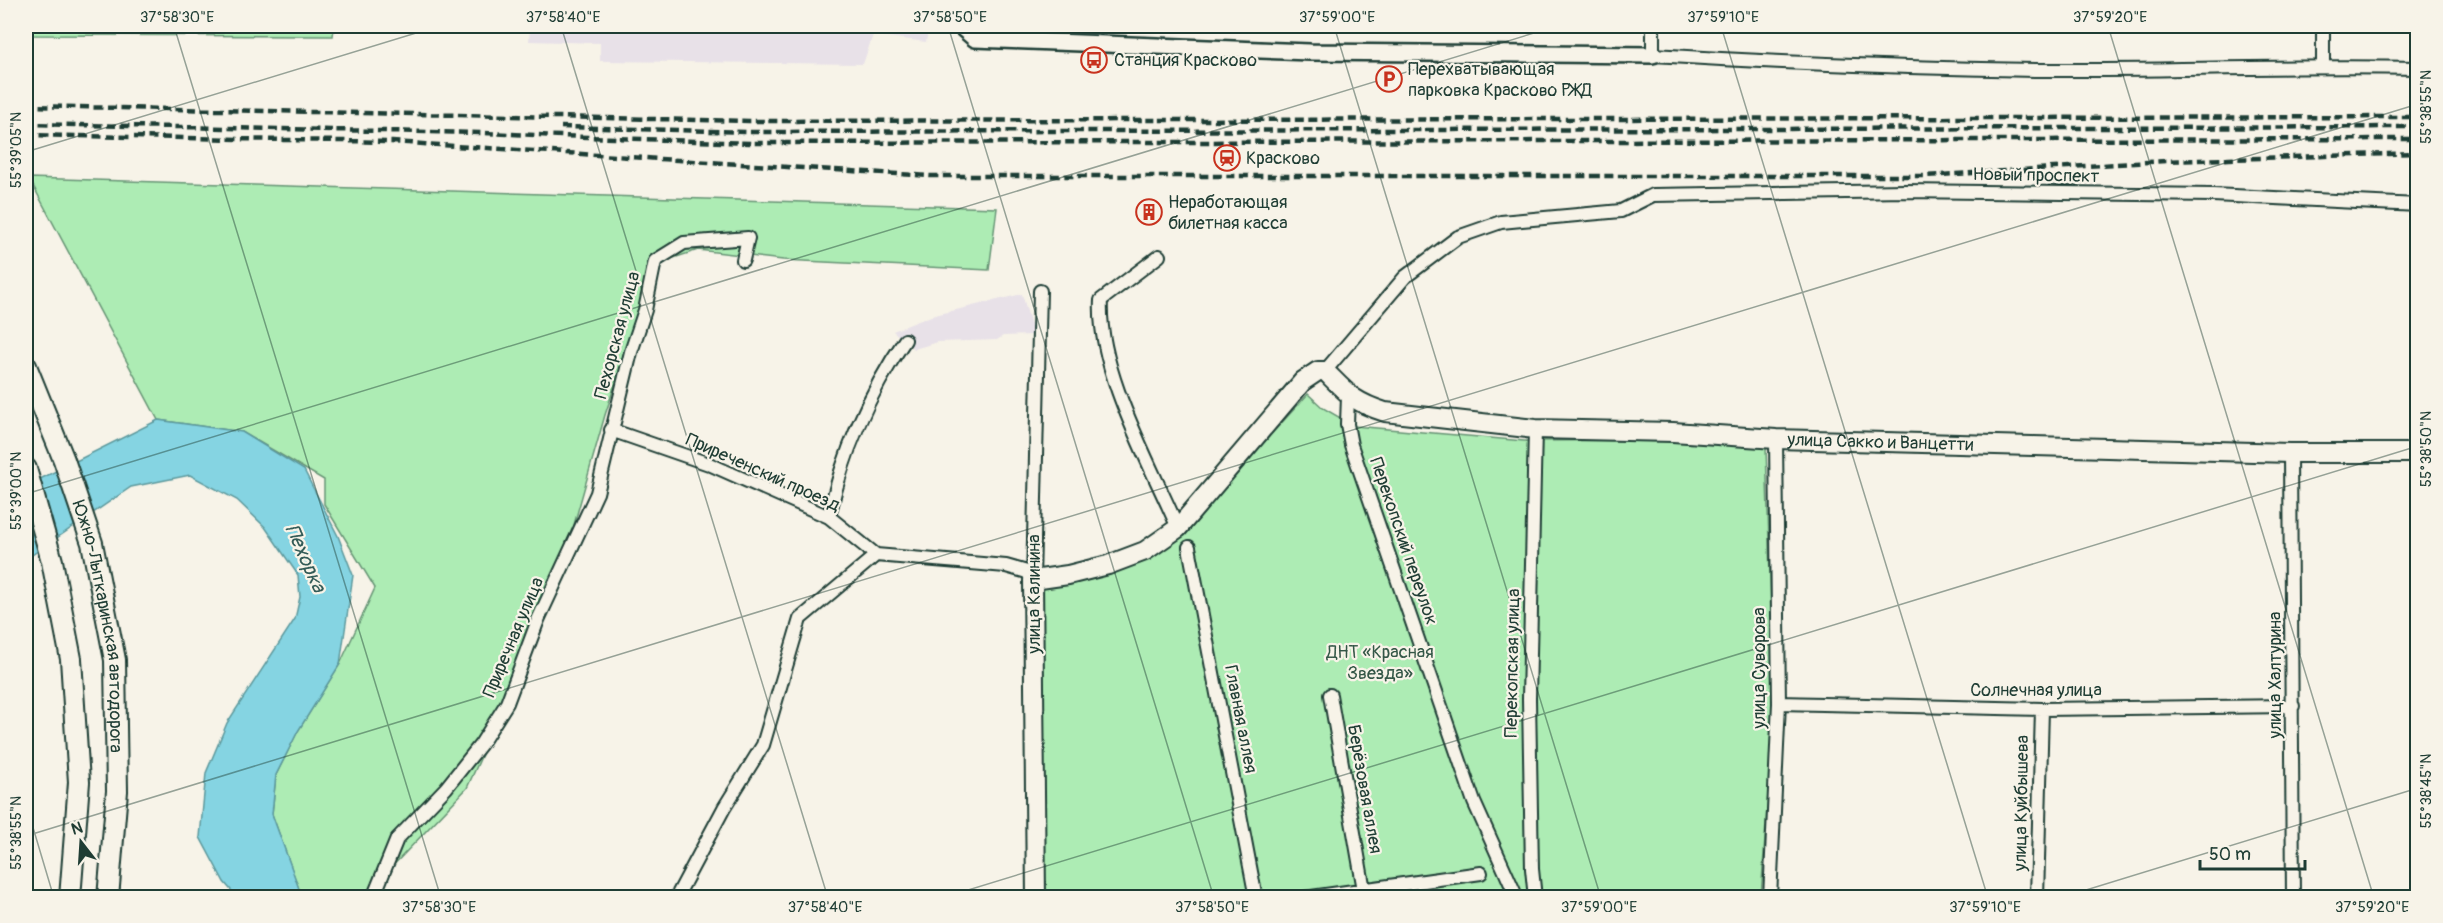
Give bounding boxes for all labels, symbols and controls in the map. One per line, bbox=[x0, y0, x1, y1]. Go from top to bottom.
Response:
text: 37°58'30"E bbox=[140, 8, 214, 27]
text: 37°58'40"E bbox=[526, 8, 600, 27]
text: 37°58'50"E bbox=[913, 8, 987, 27]
text: 37°59'00"E bbox=[1299, 8, 1375, 27]
text: 37°59'10"E bbox=[1687, 8, 1759, 27]
text: 37°59'20"E bbox=[2073, 8, 2147, 27]
bus stop icon: Станция Красково bbox=[1079, 45, 1109, 75]
place label: Станция Красково bbox=[1114, 49, 1257, 72]
place label: Перехватывающая парковка Красково РЖД bbox=[1408, 58, 1592, 102]
parking icon: Перехватывающая парковка Красково РЖД bbox=[1374, 64, 1404, 94]
text: 55°38'55"N bbox=[2417, 70, 2436, 144]
text: 55°39'05"N bbox=[7, 112, 26, 188]
station icon: Красково bbox=[1212, 143, 1242, 173]
place label: Красково bbox=[1246, 147, 1320, 170]
street label: Новый проспект bbox=[1972, 163, 2100, 188]
place label: Неработающая билетная касса bbox=[1168, 191, 1288, 235]
building icon: Неработающая билетная касса bbox=[1134, 197, 1164, 227]
street label: Пехорская улица bbox=[589, 269, 646, 401]
text: 55°38'50"N bbox=[2417, 411, 2436, 487]
street label: Приреченский проезд bbox=[682, 428, 844, 517]
street label: улица Сакко и Ванцетти bbox=[1786, 428, 1974, 456]
text: 55°39'00"N bbox=[7, 452, 26, 530]
street label: Перекопский переулок bbox=[1364, 454, 1443, 628]
street label: Южно-Лыткаринская автодорога bbox=[67, 498, 127, 753]
water label: Пехорка bbox=[280, 520, 332, 598]
street label: улица Калинина bbox=[1023, 534, 1046, 655]
street label: Приречная улица bbox=[478, 574, 549, 701]
street label: Перекопская улица bbox=[1500, 588, 1525, 738]
street label: улица Суворова bbox=[1748, 607, 1771, 730]
street label: улица Халтурина bbox=[2264, 612, 2287, 739]
park label: ДНТ «Красная Звезда» bbox=[1325, 641, 1434, 685]
street label: Главная аллея bbox=[1219, 663, 1262, 775]
street label: Солнечная улица bbox=[1970, 679, 2102, 702]
street label: Берёзовая аллея bbox=[1342, 723, 1387, 855]
street label: улица Куйбышева bbox=[2009, 735, 2034, 872]
text: 55°38'45"N bbox=[2417, 754, 2436, 828]
text: 55°38'55"N bbox=[7, 796, 26, 870]
north arrow bbox=[51, 812, 111, 872]
text: N bbox=[69, 817, 85, 840]
scale bar bbox=[2200, 833, 2305, 871]
text: 50 m bbox=[2209, 843, 2251, 866]
text: 37°58'30"E bbox=[402, 898, 476, 917]
text: 37°58'40"E bbox=[788, 898, 862, 917]
text: 37°58'50"E bbox=[1175, 898, 1249, 917]
text: 37°59'00"E bbox=[1561, 898, 1637, 917]
text: 37°59'10"E bbox=[1949, 898, 2021, 917]
text: 37°59'20"E bbox=[2335, 898, 2409, 917]

